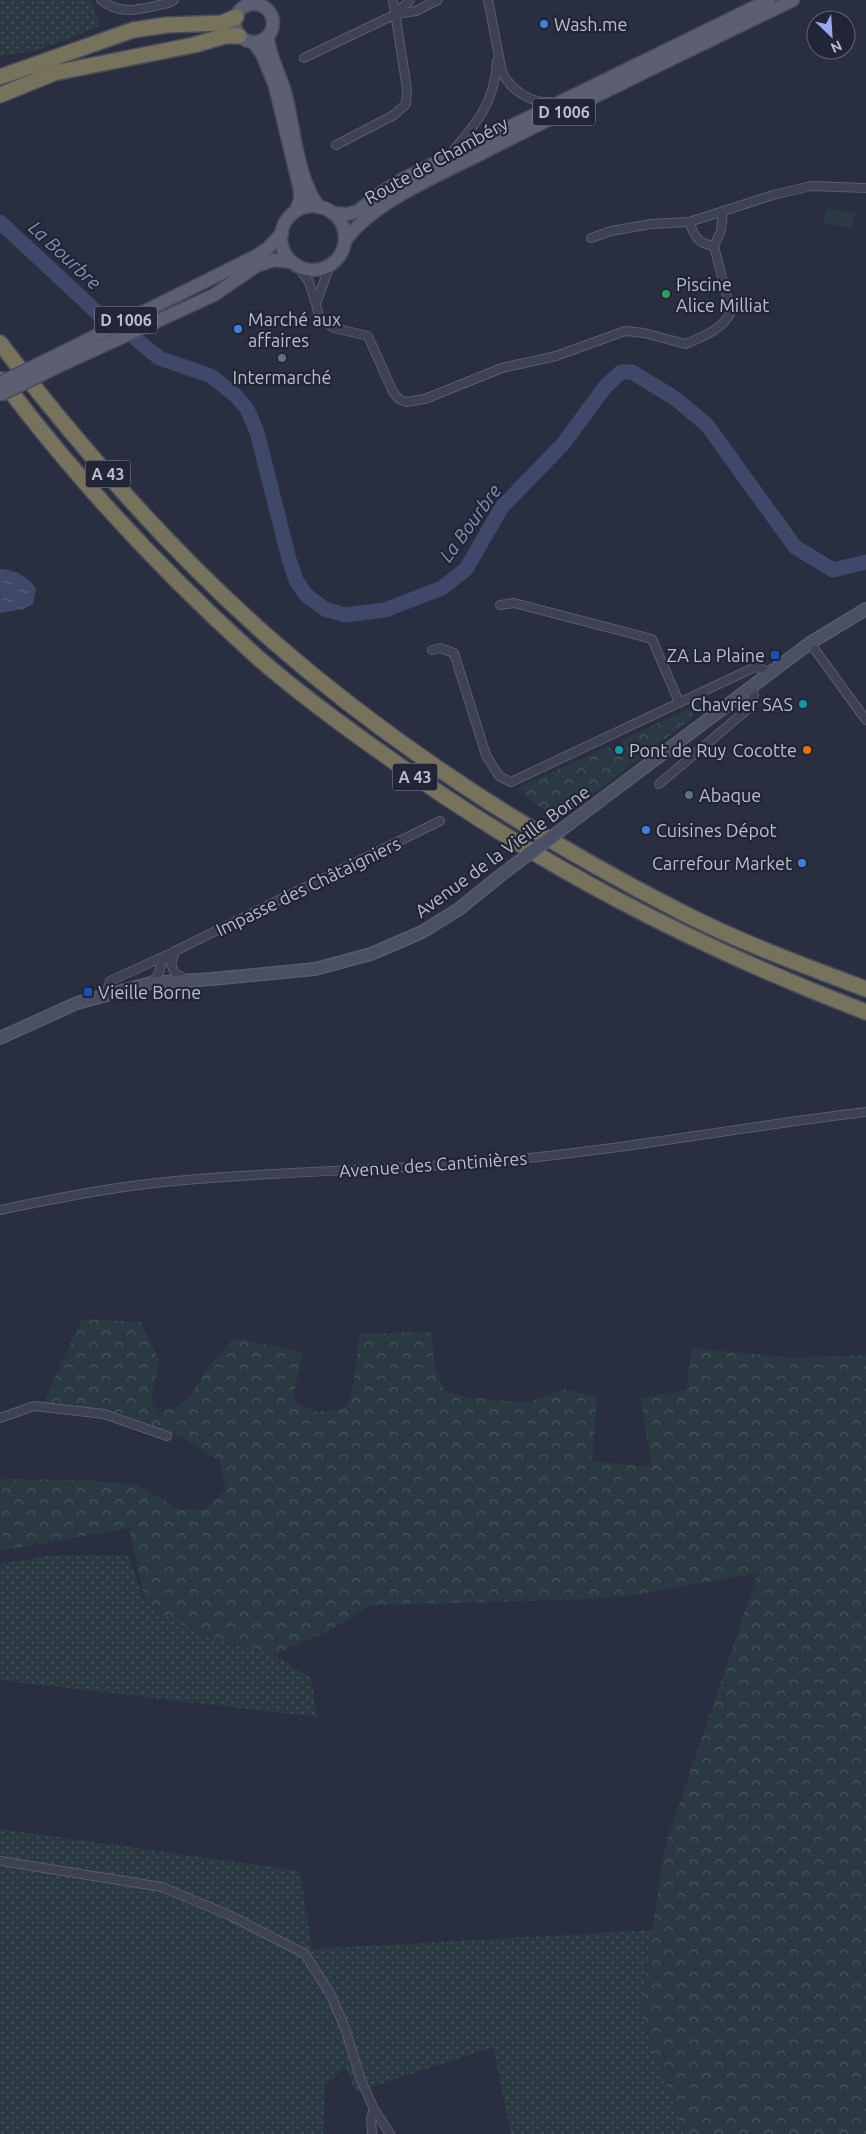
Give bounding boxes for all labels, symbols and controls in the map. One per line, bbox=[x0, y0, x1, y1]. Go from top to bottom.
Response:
north arrow bbox=[806, 10, 856, 60]
place label: Wash.me bbox=[554, 14, 628, 34]
marker: Wash.me bbox=[538, 18, 550, 30]
text: N bbox=[828, 37, 845, 56]
road number: D 1006 bbox=[533, 98, 595, 125]
street label: Route de Chambéry bbox=[361, 112, 511, 208]
water label: La Bourbre bbox=[25, 216, 106, 294]
place label: Piscine Alice Milliat bbox=[676, 274, 769, 315]
marker: Piscine Alice Milliat bbox=[660, 288, 672, 300]
road number: D 1006 bbox=[95, 306, 157, 334]
place label: Marché aux affaires bbox=[248, 309, 341, 350]
marker: Marché aux affaires bbox=[232, 323, 244, 335]
marker: Intermarché bbox=[276, 352, 288, 364]
place label: Intermarché bbox=[233, 367, 331, 387]
road number: A 43 bbox=[86, 460, 130, 488]
water label: La Bourbre bbox=[435, 480, 506, 566]
place label: ZA La Plaine bbox=[667, 645, 765, 665]
marker: ZA La Plaine bbox=[769, 649, 781, 661]
place label: Chavrier SAS bbox=[691, 694, 793, 714]
marker: Chavrier SAS bbox=[797, 698, 809, 710]
place label: Pont de Ruy bbox=[629, 740, 727, 760]
place label: Cocotte bbox=[733, 740, 797, 760]
marker: Pont de Ruy bbox=[613, 744, 625, 756]
marker: Cocotte bbox=[801, 744, 813, 756]
road number: A 43 bbox=[392, 764, 438, 790]
street label: Avenue de la Vieille Borne bbox=[411, 781, 593, 921]
place label: Abaque bbox=[699, 785, 761, 805]
marker: Abaque bbox=[683, 789, 695, 801]
place label: Cuisines Dépot bbox=[656, 820, 777, 840]
marker: Cuisines Dépot bbox=[640, 824, 652, 836]
street label: Impasse des Châtaigniers bbox=[212, 832, 404, 939]
place label: Carrefour Market bbox=[652, 853, 792, 873]
marker: Carrefour Market bbox=[796, 857, 808, 869]
place label: Vieille Borne bbox=[98, 982, 201, 1002]
marker: Vieille Borne bbox=[82, 986, 94, 998]
street label: Avenue des Cantinières bbox=[338, 1147, 528, 1181]

